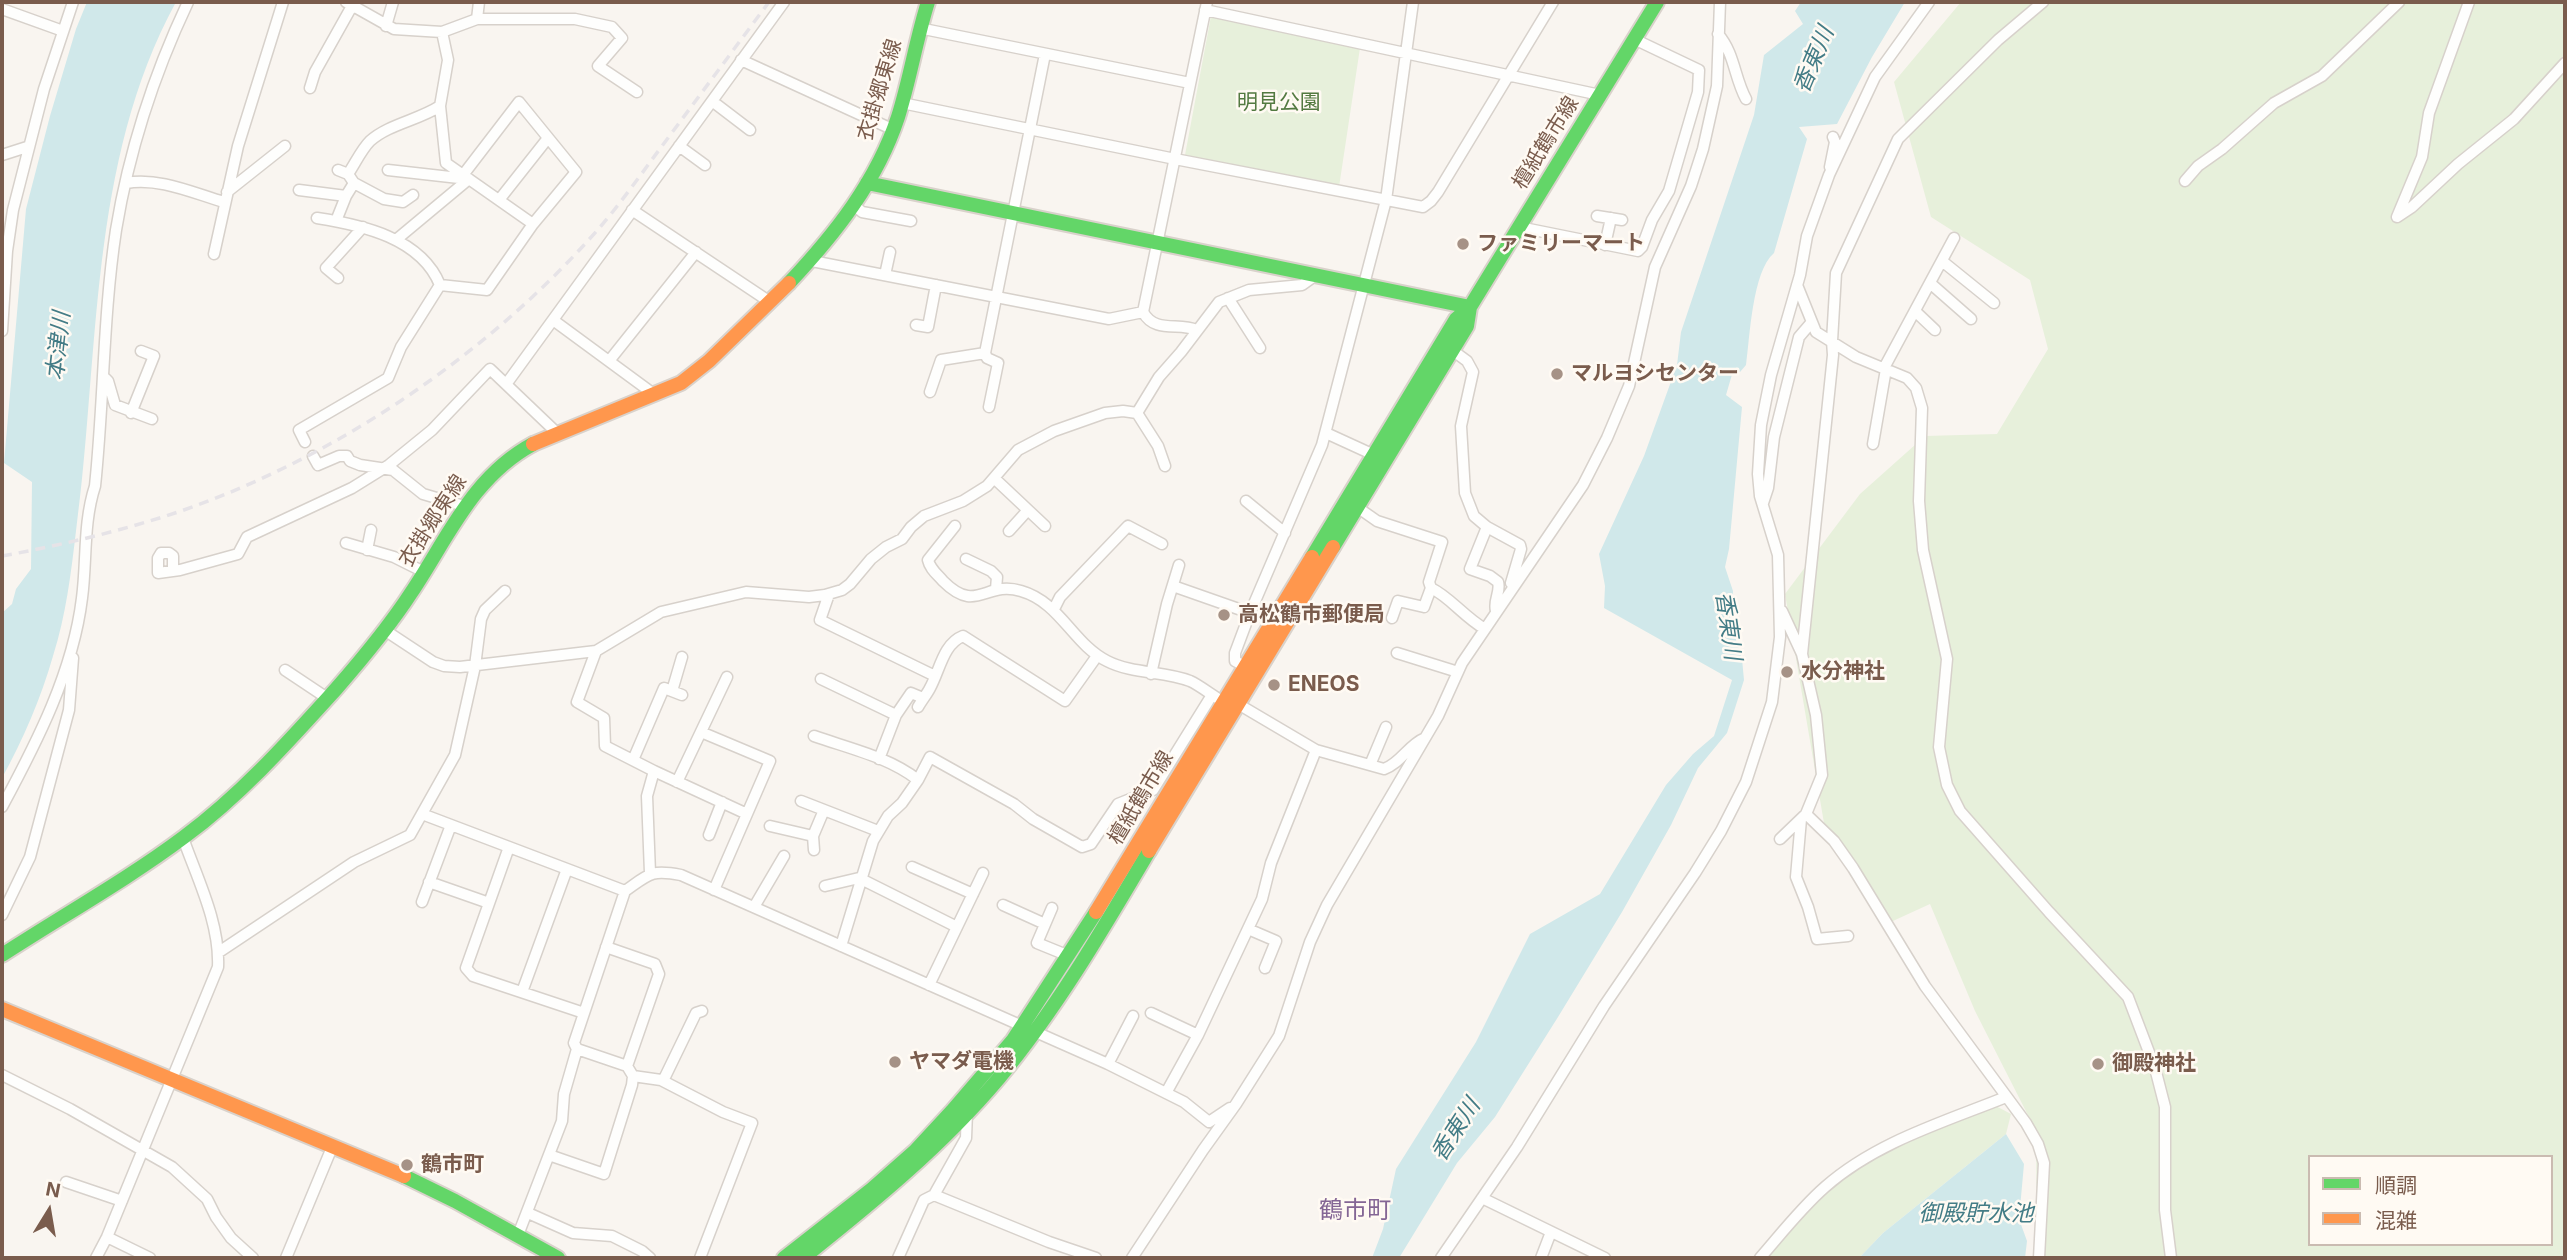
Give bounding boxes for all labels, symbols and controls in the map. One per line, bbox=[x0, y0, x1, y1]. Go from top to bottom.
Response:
water label: 香東川 bbox=[1788, 23, 1840, 97]
street label: 衣掛郷東線 bbox=[853, 36, 907, 144]
park label: 明見公園 bbox=[1237, 90, 1321, 116]
street label: 檀紙鶴市線 bbox=[1507, 92, 1585, 194]
place label: ファミリーマート bbox=[1477, 231, 1645, 257]
marker: ファミリーマート bbox=[1455, 236, 1471, 252]
water label: 本津川 bbox=[42, 310, 76, 382]
place label: マルヨシセンター bbox=[1571, 361, 1739, 387]
marker: マルヨシセンター bbox=[1549, 366, 1565, 382]
street label: 衣掛郷東線 bbox=[394, 470, 472, 572]
water label: 香東川 bbox=[1710, 590, 1746, 662]
place label: 高松鶴市郵便局 bbox=[1238, 602, 1385, 628]
marker: 高松鶴市郵便局 bbox=[1216, 607, 1232, 623]
place label: 水分神社 bbox=[1801, 659, 1885, 685]
marker: 水分神社 bbox=[1779, 664, 1795, 680]
place label: ENEOS bbox=[1288, 672, 1359, 698]
marker: ENEOS bbox=[1266, 677, 1282, 693]
street label: 檀紙鶴市線 bbox=[1103, 747, 1179, 849]
place label: ヤマダ電機 bbox=[909, 1049, 1014, 1075]
place label: 御殿神社 bbox=[2112, 1051, 2196, 1077]
marker: ヤマダ電機 bbox=[887, 1054, 903, 1070]
marker: 御殿神社 bbox=[2090, 1056, 2106, 1072]
water label: 香東川 bbox=[1426, 1094, 1486, 1166]
place label: 鶴市町 bbox=[421, 1152, 484, 1178]
legend bbox=[2308, 1155, 2553, 1246]
marker: 鶴市町 bbox=[399, 1157, 415, 1173]
text: 順調 bbox=[2375, 1173, 2417, 1198]
north arrow bbox=[14, 1176, 84, 1246]
text: N bbox=[44, 1177, 62, 1203]
district label: 鶴市町 bbox=[1319, 1197, 1391, 1225]
water label: 御殿貯水池 bbox=[1919, 1200, 2033, 1228]
text: 混雑 bbox=[2375, 1208, 2417, 1233]

